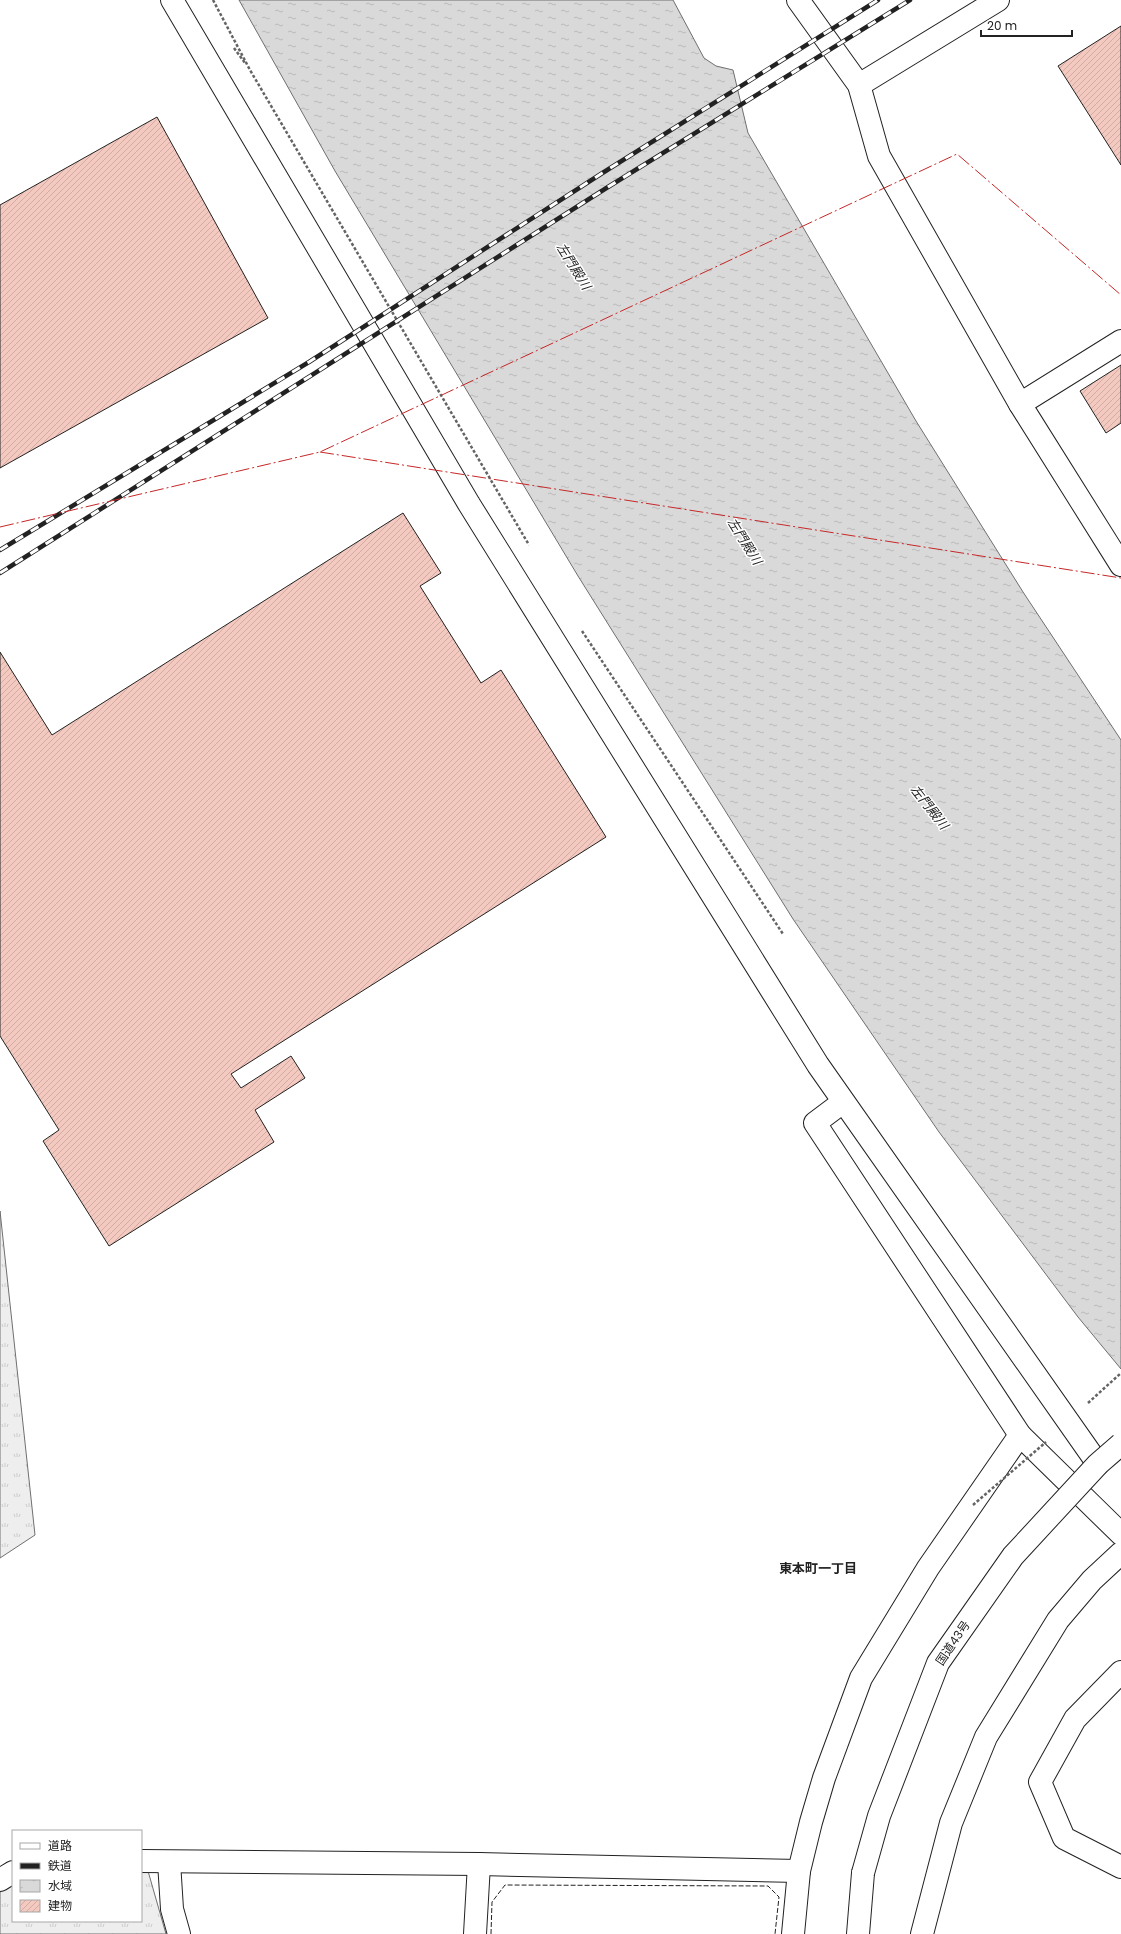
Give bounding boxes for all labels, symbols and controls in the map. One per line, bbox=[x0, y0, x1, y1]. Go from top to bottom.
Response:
scale bar bbox=[981, 12, 1072, 38]
text: 20 m bbox=[987, 17, 1017, 34]
water label: 左門殿川 bbox=[552, 239, 596, 295]
water label: 左門殿川 bbox=[723, 514, 767, 570]
water label: 左門殿川 bbox=[906, 781, 954, 835]
district label: 東本町一丁目 bbox=[779, 1559, 857, 1578]
street label: 国道43号 bbox=[931, 1617, 974, 1668]
legend bbox=[12, 1830, 142, 1922]
text: 道路 bbox=[48, 1837, 72, 1854]
text: 鉄道 bbox=[48, 1857, 72, 1874]
text: 水域 bbox=[48, 1877, 72, 1894]
text: 建物 bbox=[48, 1897, 72, 1914]

